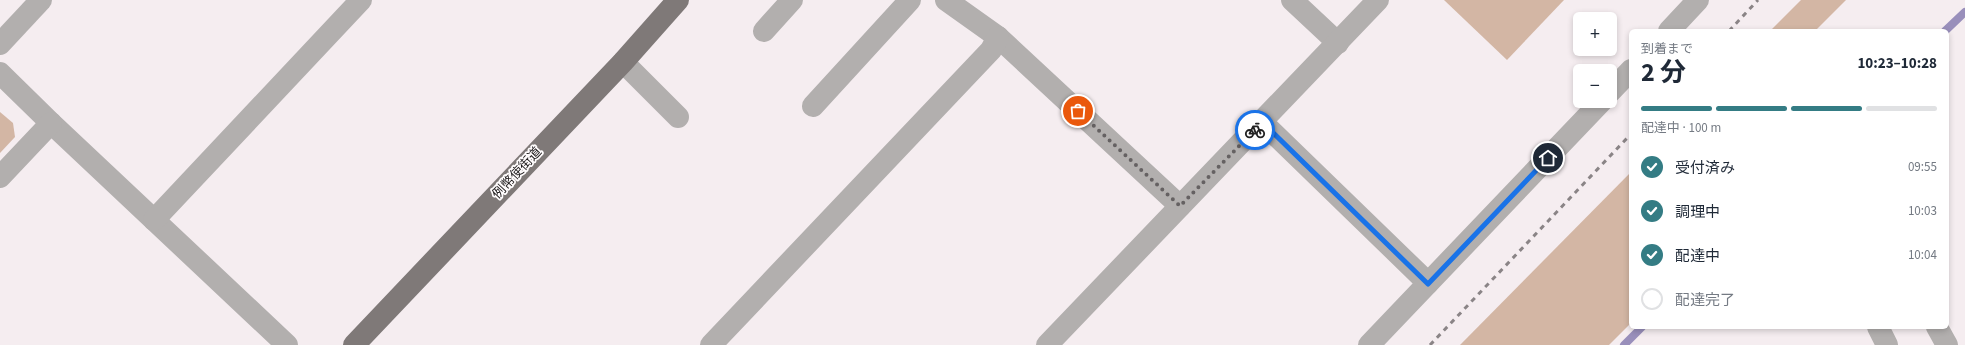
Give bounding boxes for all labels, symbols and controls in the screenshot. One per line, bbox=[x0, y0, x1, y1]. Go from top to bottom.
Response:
map controls bbox=[1573, 12, 1617, 108]
button: + bbox=[1573, 12, 1617, 56]
text: 到着まで bbox=[1641, 40, 1693, 58]
text: 10:23–10:28 bbox=[1857, 53, 1937, 74]
text: 2 分 bbox=[1641, 54, 1686, 91]
button: − bbox=[1573, 64, 1617, 108]
pin bbox=[1061, 94, 1095, 128]
icon: bag bbox=[1067, 100, 1089, 122]
courier bbox=[1235, 110, 1275, 150]
icon: bike bbox=[1244, 119, 1266, 141]
text: 配達中 · 100 m bbox=[1641, 119, 1721, 137]
pin bbox=[1531, 141, 1565, 175]
street label: 例幣使街道 bbox=[488, 143, 546, 203]
icon: home bbox=[1537, 147, 1559, 169]
icon: check bbox=[1641, 156, 1663, 178]
text: 受付済み bbox=[1675, 158, 1735, 179]
text: 09:55 bbox=[1908, 158, 1937, 176]
icon: check bbox=[1641, 200, 1663, 222]
text: 調理中 bbox=[1675, 202, 1720, 223]
text: 10:03 bbox=[1908, 202, 1937, 220]
icon: check bbox=[1641, 244, 1663, 266]
text: 配達中 bbox=[1675, 246, 1720, 267]
text: 10:04 bbox=[1908, 246, 1937, 264]
text: 配達完了 bbox=[1675, 290, 1735, 311]

